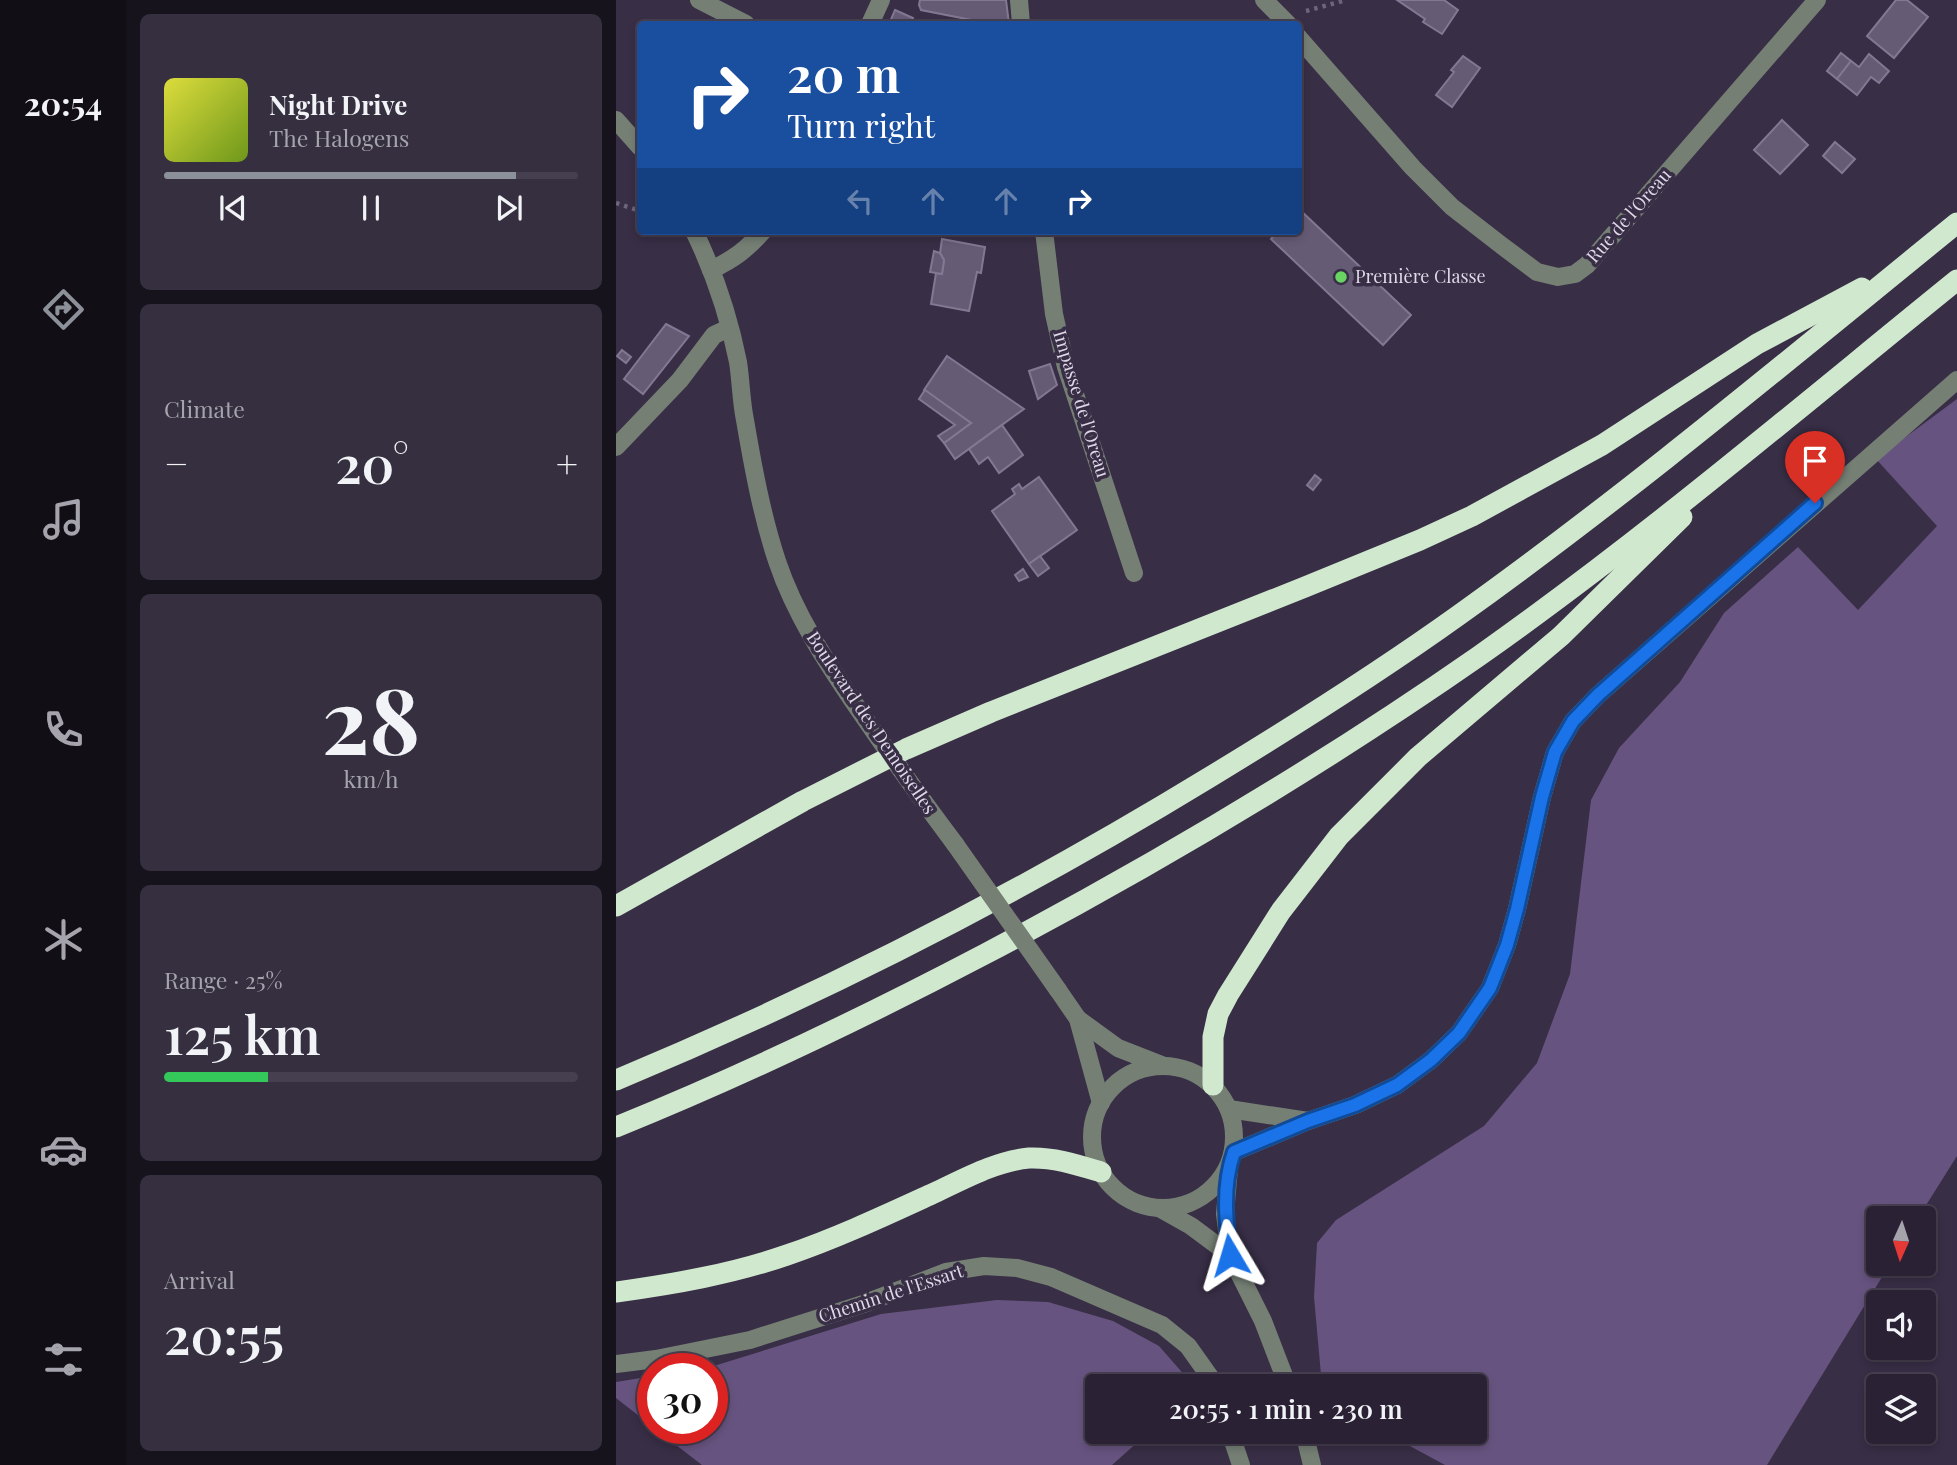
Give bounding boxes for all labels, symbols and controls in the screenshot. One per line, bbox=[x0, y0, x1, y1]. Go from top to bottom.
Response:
text: 20 m bbox=[787, 40, 900, 105]
icon: right bbox=[672, 49, 763, 140]
text: 20:54 bbox=[24, 81, 102, 124]
text: Night Drive bbox=[269, 87, 407, 122]
text: Turn right bbox=[787, 103, 935, 146]
text: The Halogens bbox=[269, 122, 409, 153]
street label: Rue de l'Oreau bbox=[1581, 163, 1676, 267]
icon: left bbox=[841, 182, 879, 220]
icon: ahead bbox=[914, 182, 952, 220]
icon: ahead bbox=[987, 182, 1025, 220]
icon: right bbox=[1060, 182, 1098, 220]
icon: previous bbox=[214, 189, 252, 227]
icon: pause bbox=[352, 189, 390, 227]
icon: next bbox=[490, 189, 528, 227]
place label: Première Classe bbox=[1355, 264, 1486, 288]
marker: Première Classe bbox=[1333, 269, 1349, 285]
icon: directions bbox=[39, 285, 88, 334]
street label: Impasse de l'Oreau bbox=[1048, 327, 1116, 481]
text: Climate bbox=[164, 393, 245, 424]
text: 20° bbox=[335, 428, 409, 497]
pin bbox=[1785, 431, 1845, 503]
text: − bbox=[164, 437, 189, 488]
text: + bbox=[556, 437, 578, 488]
icon: arrive bbox=[1796, 442, 1834, 480]
icon: music bbox=[39, 495, 88, 544]
street label: Boulevard des Demoiselles bbox=[802, 626, 942, 819]
text: 28 bbox=[322, 657, 420, 778]
icon: phone bbox=[39, 705, 88, 754]
text: km/h bbox=[343, 763, 399, 794]
icon: climate bbox=[39, 915, 88, 964]
text: Range · 25% bbox=[164, 964, 283, 995]
text: 125 km bbox=[164, 999, 321, 1068]
icon: car bbox=[39, 1125, 88, 1174]
north arrow bbox=[1866, 1206, 1936, 1276]
map controls bbox=[1866, 1206, 1936, 1444]
position arrow bbox=[1193, 1218, 1267, 1292]
street label: Chemin de l'Essart bbox=[815, 1258, 967, 1328]
text: Arrival bbox=[164, 1264, 235, 1295]
button: sound bbox=[1866, 1290, 1936, 1360]
text: 20:55 bbox=[164, 1299, 284, 1368]
icon: filters bbox=[39, 1335, 88, 1384]
speed limit sign: 30 bbox=[637, 1353, 728, 1444]
button: layers bbox=[1866, 1374, 1936, 1444]
text: 20:55 · 1 min · 230 m bbox=[1169, 1391, 1403, 1426]

